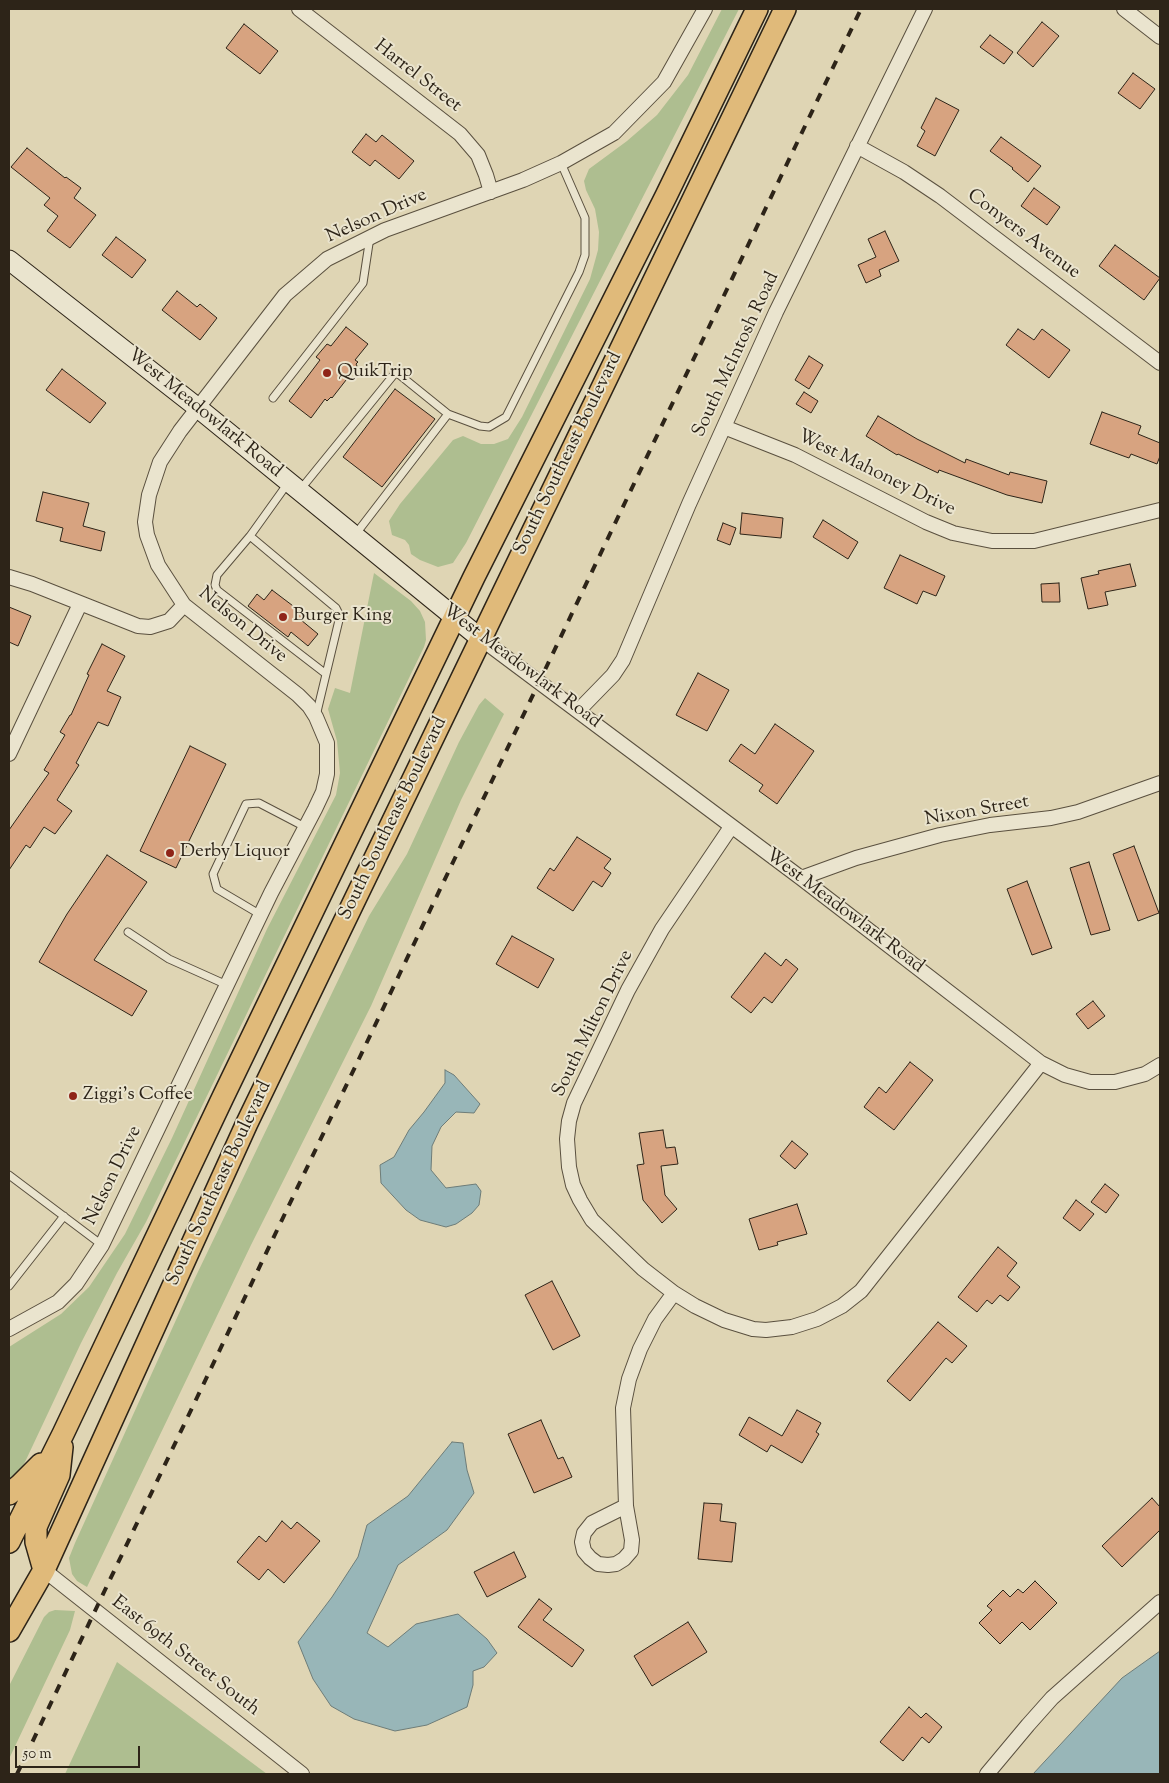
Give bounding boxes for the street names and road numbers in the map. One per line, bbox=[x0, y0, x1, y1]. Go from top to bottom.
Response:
street label: Harrel Street bbox=[369, 36, 465, 118]
street label: Nelson Drive bbox=[323, 185, 431, 249]
street label: Conyers Avenue bbox=[962, 185, 1084, 285]
street label: South McIntosh Road bbox=[689, 269, 785, 441]
street label: West Meadowlark Road bbox=[122, 344, 286, 484]
street label: South Southeast Boulevard bbox=[510, 349, 628, 559]
street label: West Mahoney Drive bbox=[793, 426, 959, 522]
street label: Nelson Drive bbox=[193, 583, 291, 669]
street label: West Meadowlark Road bbox=[437, 600, 605, 734]
street label: South Southeast Boulevard bbox=[335, 714, 453, 924]
street label: Nixon Street bbox=[923, 792, 1031, 832]
street label: West Meadowlark Road bbox=[760, 845, 928, 979]
street label: South Milton Drive bbox=[549, 947, 639, 1101]
street label: South Southeast Boulevard bbox=[162, 1078, 278, 1290]
street label: Nelson Drive bbox=[80, 1123, 148, 1229]
street label: East 69th Street South bbox=[106, 1592, 264, 1722]

